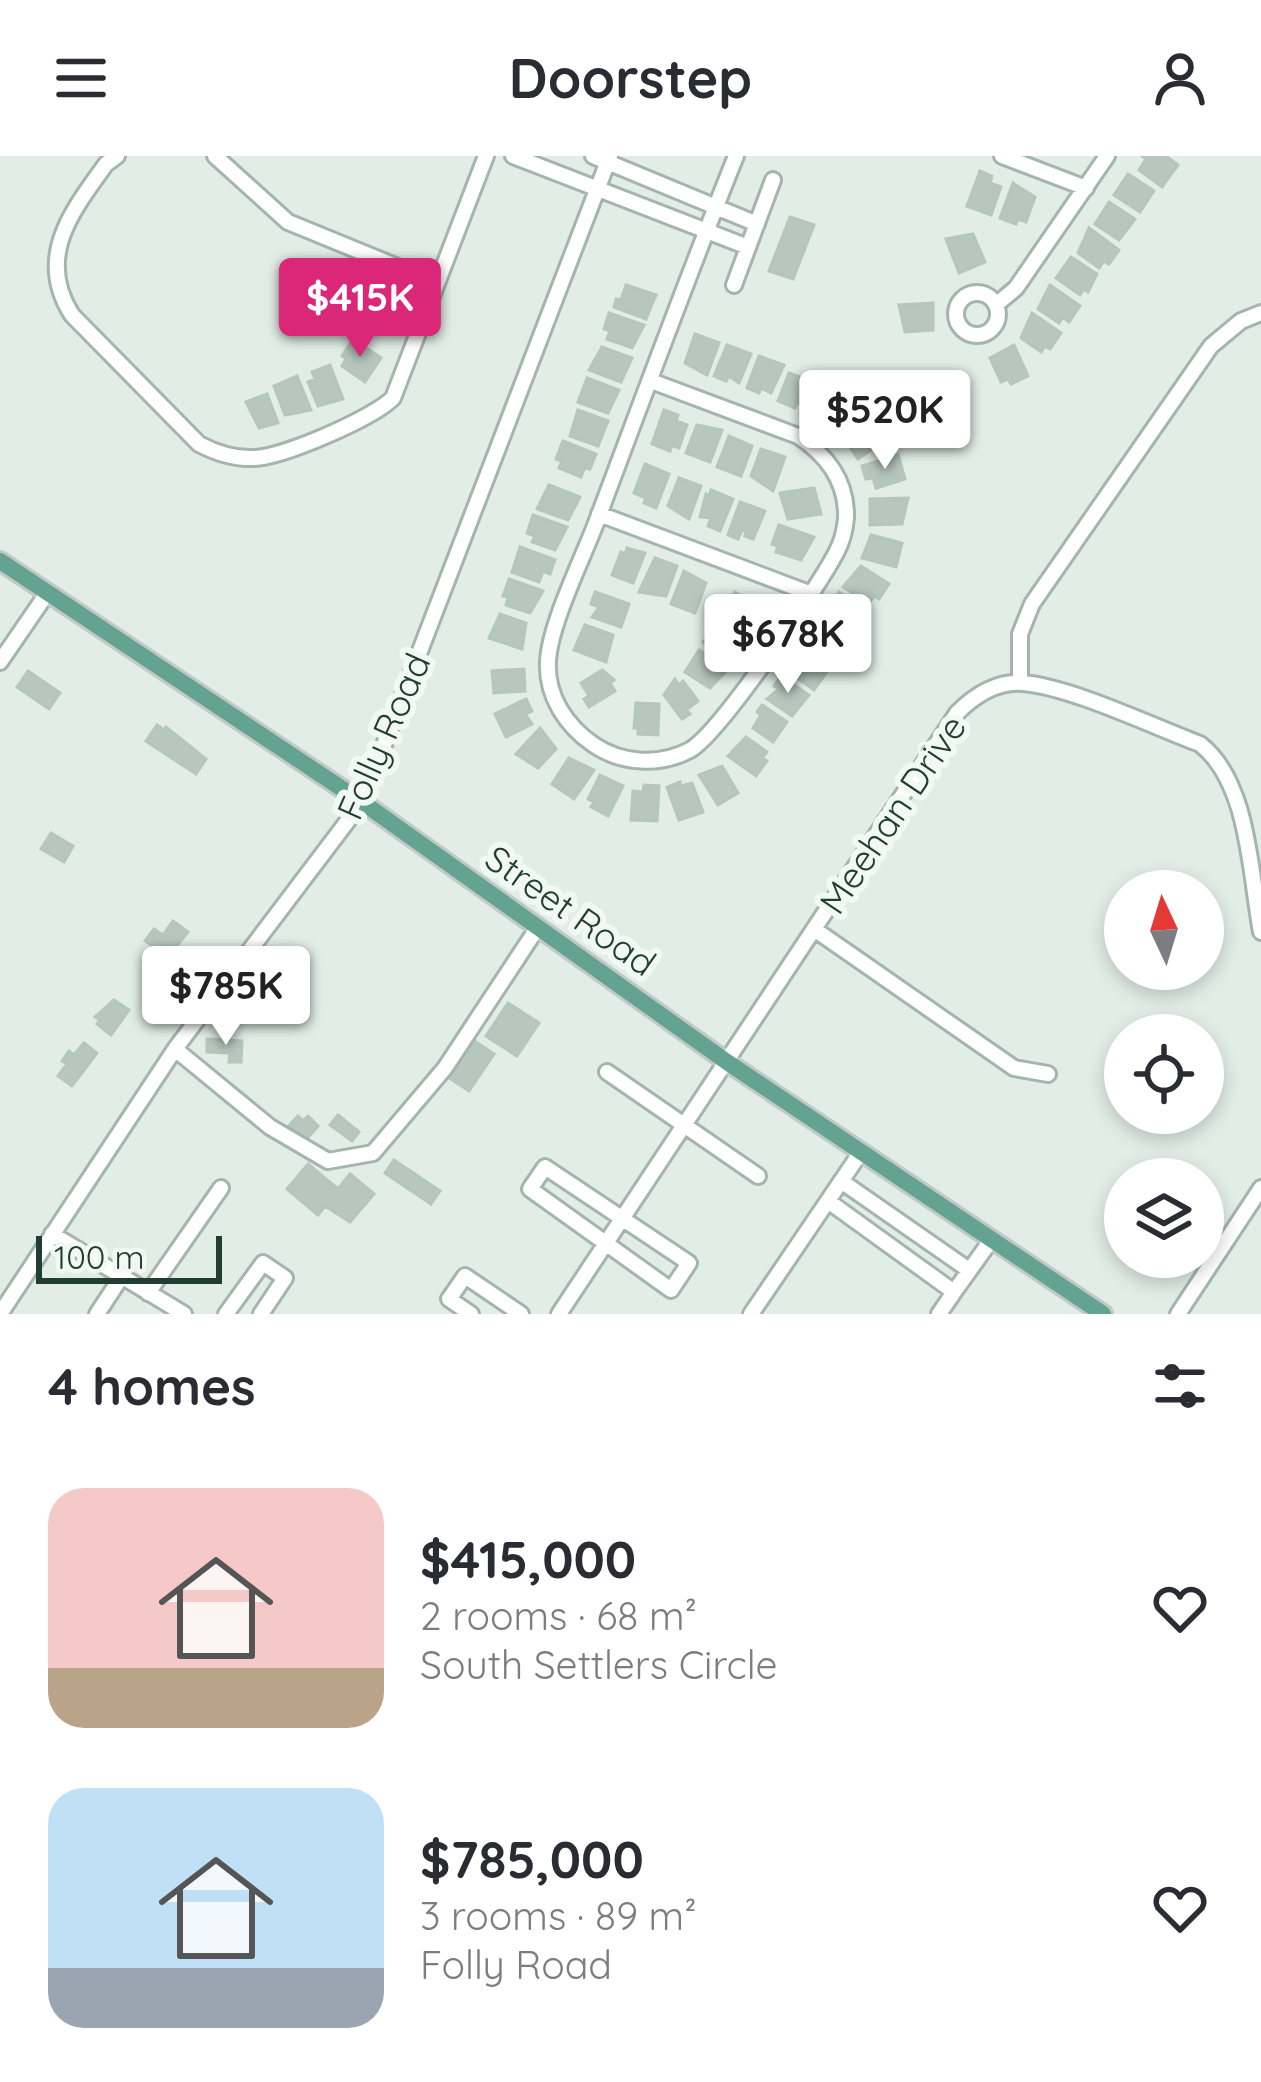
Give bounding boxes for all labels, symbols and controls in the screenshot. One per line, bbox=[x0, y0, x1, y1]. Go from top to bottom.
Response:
text: Doorstep bbox=[509, 44, 752, 112]
icon: menu bbox=[48, 45, 114, 111]
icon: person bbox=[1147, 45, 1213, 111]
pin: $415K bbox=[276, 258, 444, 360]
text: $415K bbox=[306, 272, 414, 321]
pin: $520K bbox=[801, 370, 969, 472]
text: $520K bbox=[826, 384, 944, 433]
pin: $678K bbox=[704, 594, 872, 696]
text: $678K bbox=[731, 608, 845, 657]
street label: Folly Road bbox=[326, 646, 440, 826]
street label: Meehan Drive bbox=[809, 706, 975, 922]
street label: Street Road bbox=[477, 835, 665, 985]
north arrow bbox=[1104, 870, 1224, 990]
map controls bbox=[1104, 870, 1224, 1278]
pin: $785K bbox=[142, 946, 310, 1048]
text: $785K bbox=[169, 960, 283, 1009]
button: locate bbox=[1104, 1014, 1224, 1134]
button: layers bbox=[1104, 1158, 1224, 1278]
scale bar bbox=[36, 1230, 222, 1283]
text: 100 m bbox=[54, 1236, 145, 1277]
icon: filters bbox=[1147, 1353, 1213, 1419]
text: 4 homes bbox=[48, 1354, 256, 1418]
text: $415,000 bbox=[420, 1527, 636, 1591]
icon: home bbox=[144, 1536, 288, 1680]
icon: heart bbox=[1147, 1575, 1213, 1641]
text: 2 rooms · 68 m² bbox=[420, 1591, 697, 1640]
text: South Settlers Circle bbox=[420, 1640, 777, 1689]
text: $785,000 bbox=[420, 1827, 644, 1891]
icon: home bbox=[144, 1836, 288, 1980]
icon: heart bbox=[1147, 1875, 1213, 1941]
text: 3 rooms · 89 m² bbox=[420, 1891, 697, 1940]
text: Folly Road bbox=[420, 1940, 612, 1989]

